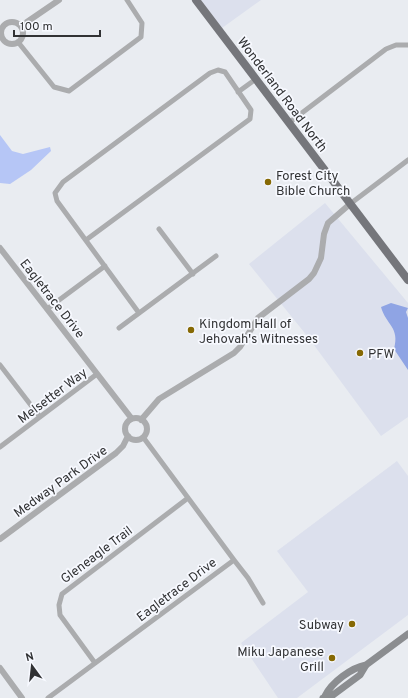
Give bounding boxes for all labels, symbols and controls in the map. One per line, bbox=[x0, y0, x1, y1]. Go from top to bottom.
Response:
scale bar bbox=[14, 12, 100, 38]
text: 100 m bbox=[20, 19, 53, 35]
street label: Wonderland Road North bbox=[233, 35, 330, 156]
place label: Forest City Bible Church bbox=[276, 169, 350, 200]
marker: Forest City Bible Church bbox=[263, 177, 273, 187]
street label: Eagletrace Drive bbox=[16, 256, 87, 342]
place label: Kingdom Hall of Jehovah's Witnesses bbox=[199, 317, 318, 348]
marker: Kingdom Hall of Jehovah's Witnesses bbox=[186, 325, 196, 335]
place label: PFW bbox=[368, 347, 394, 363]
marker: PFW bbox=[355, 348, 365, 358]
street label: Melsetter Way bbox=[15, 365, 91, 428]
street label: Medway Park Drive bbox=[11, 443, 111, 522]
street label: Gleneagle Trail bbox=[58, 523, 136, 588]
street label: Eagletrace Drive bbox=[134, 555, 220, 626]
place label: Subway bbox=[299, 618, 344, 634]
marker: Subway bbox=[347, 619, 357, 629]
place label: Miku Japanese Grill bbox=[237, 645, 324, 676]
north arrow bbox=[12, 646, 52, 686]
text: N bbox=[24, 650, 35, 665]
marker: Miku Japanese Grill bbox=[327, 653, 337, 663]

